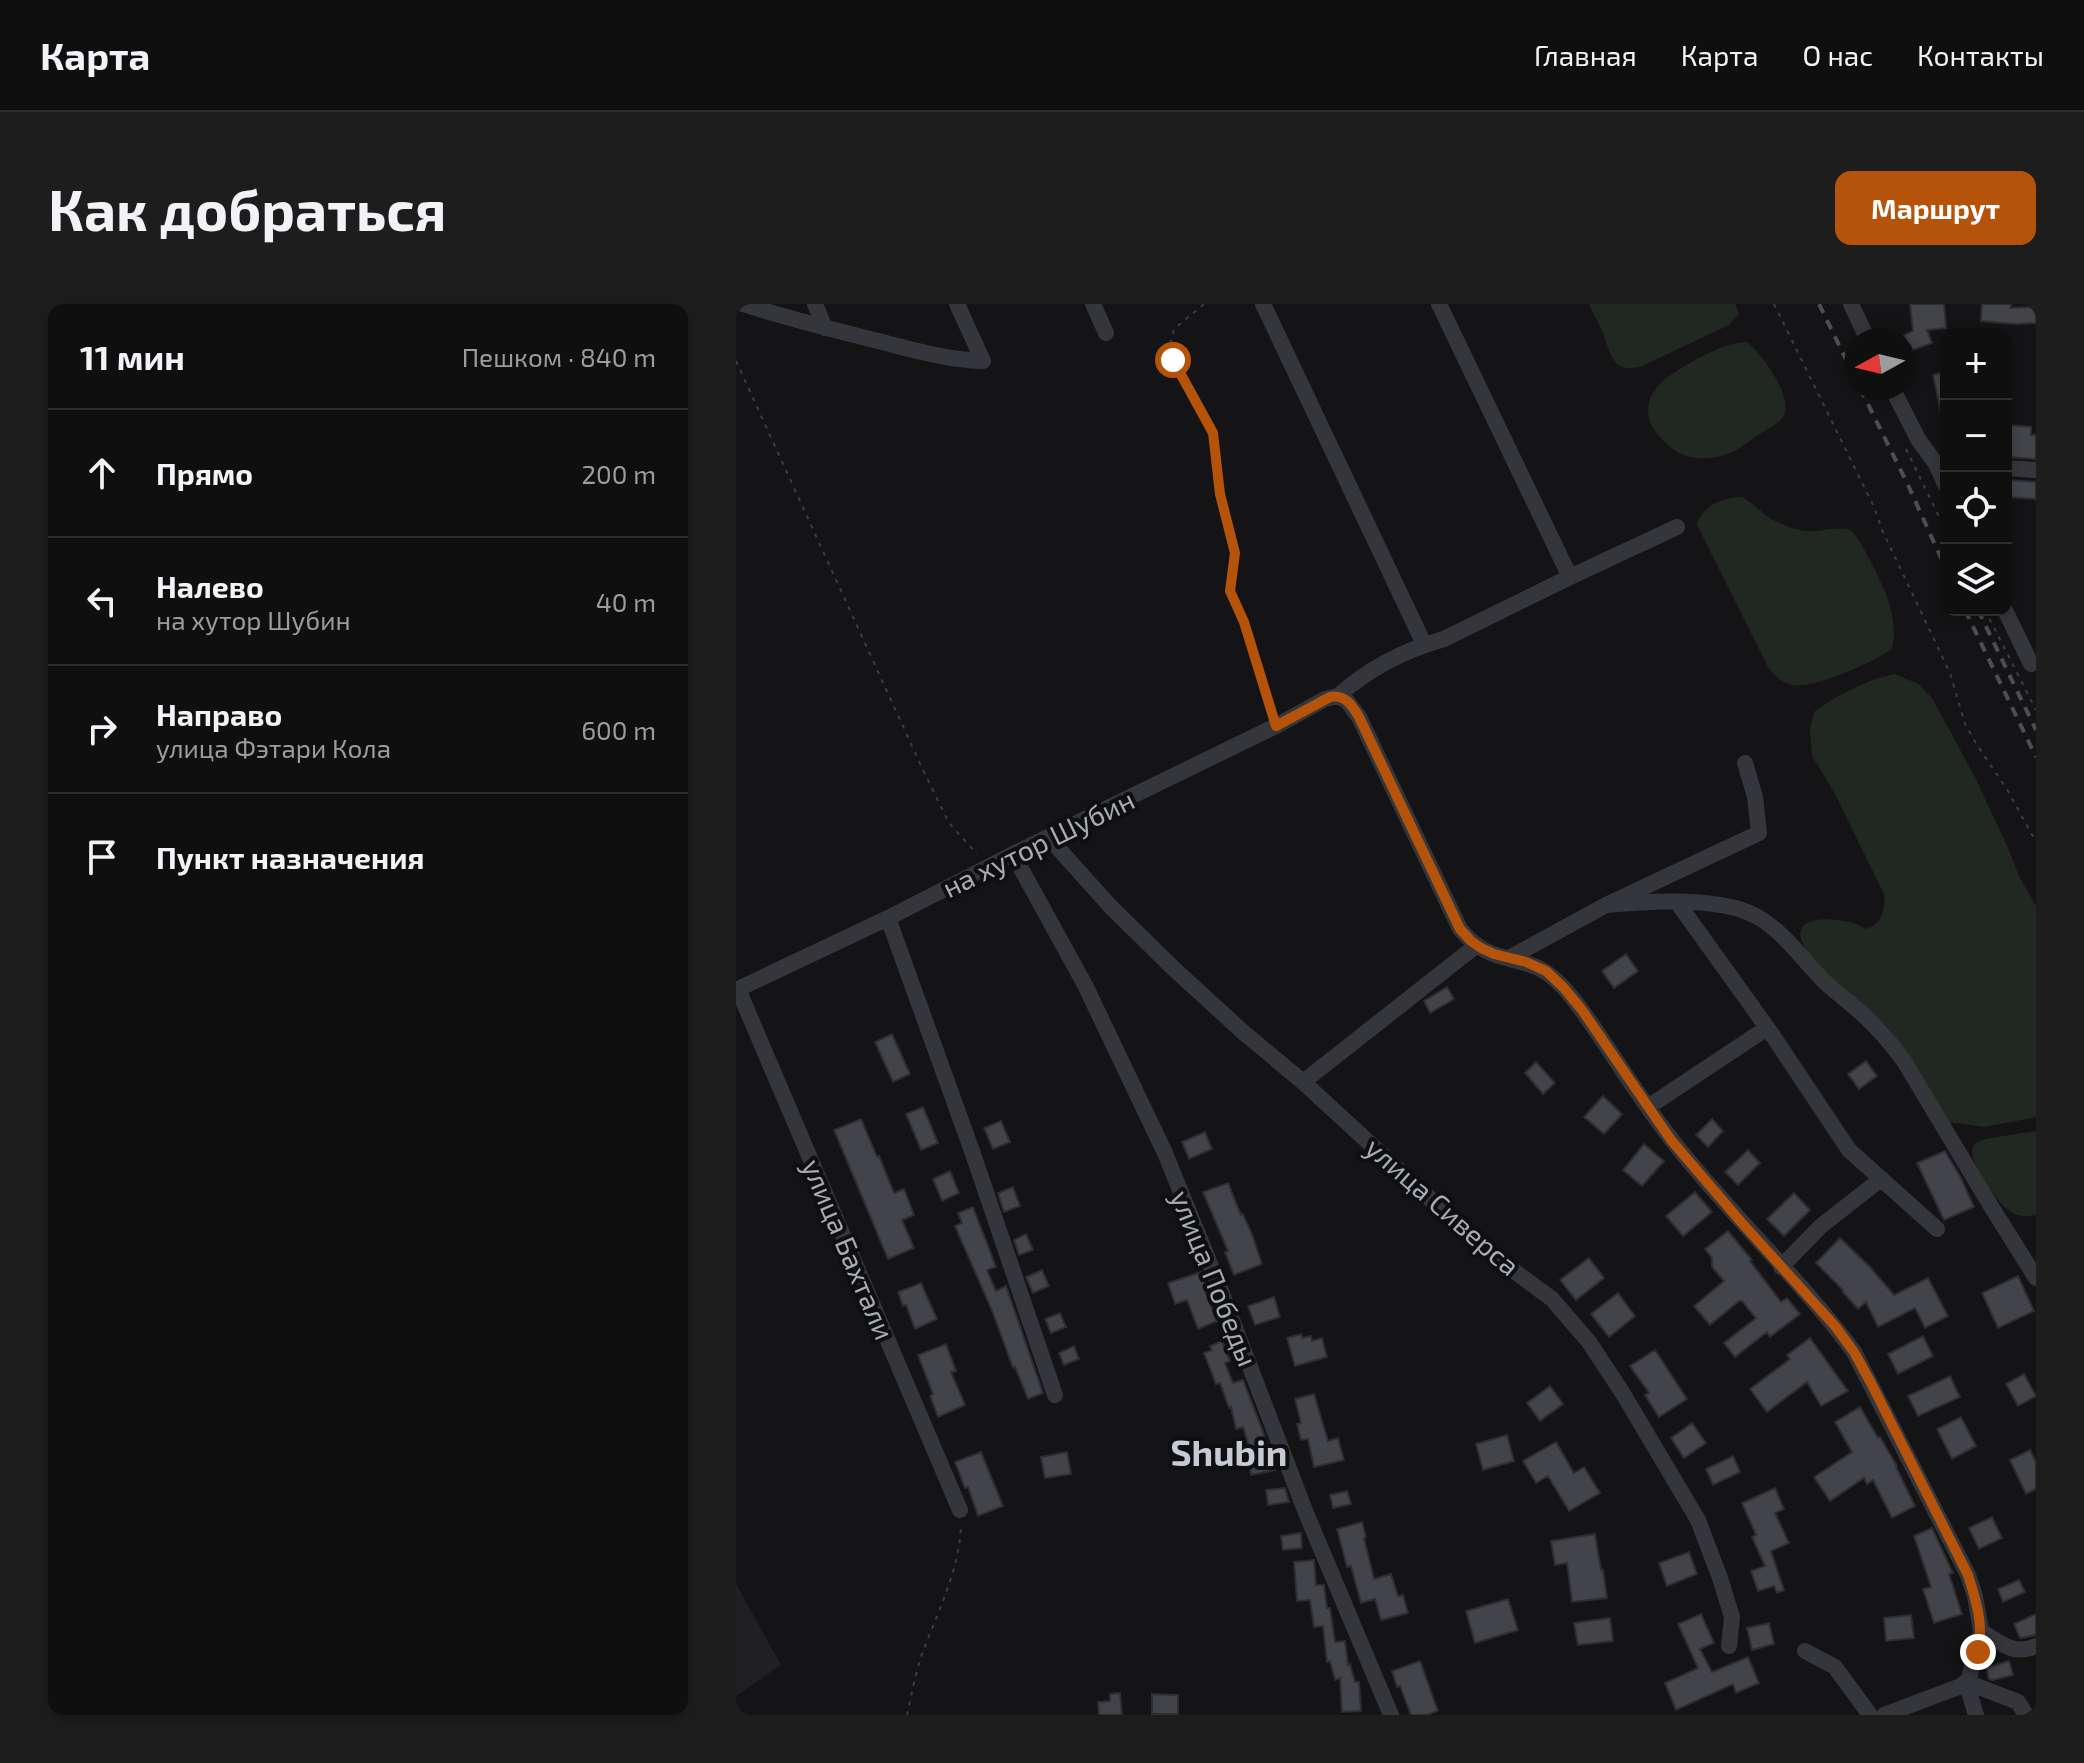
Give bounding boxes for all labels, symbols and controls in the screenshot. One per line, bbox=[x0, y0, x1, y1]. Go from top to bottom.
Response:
text: Карта bbox=[40, 32, 150, 78]
text: Главная bbox=[1534, 38, 1637, 72]
text: Карта bbox=[1681, 38, 1759, 72]
text: О нас bbox=[1803, 38, 1873, 72]
text: Контакты bbox=[1917, 38, 2044, 72]
button: Маршрут bbox=[1835, 171, 2036, 245]
text: Как добраться bbox=[48, 175, 446, 242]
north arrow bbox=[1844, 328, 1916, 400]
map controls bbox=[1940, 328, 2012, 616]
button: + bbox=[1940, 328, 2012, 400]
text: 11 мин bbox=[80, 336, 185, 377]
text: Пешком · 840 m bbox=[462, 341, 656, 372]
route start bbox=[1155, 342, 1191, 378]
button: − bbox=[1940, 400, 2012, 472]
icon: ahead bbox=[80, 451, 124, 495]
text: Прямо bbox=[156, 455, 253, 491]
text: 200 m bbox=[581, 458, 656, 489]
button: locate bbox=[1940, 472, 2012, 544]
button: layers bbox=[1940, 544, 2012, 616]
text: Налево bbox=[156, 568, 264, 604]
icon: left bbox=[80, 579, 124, 623]
text: 40 m bbox=[596, 586, 656, 617]
text: на хутор Шубин bbox=[156, 604, 351, 635]
text: Направо bbox=[156, 696, 282, 732]
icon: right bbox=[80, 707, 124, 751]
text: 600 m bbox=[581, 714, 656, 745]
text: улица Фэтари Кола bbox=[156, 732, 391, 763]
street label: на хутор Шубин bbox=[936, 782, 1140, 904]
icon: arrive bbox=[80, 835, 124, 879]
text: Пункт назначения bbox=[156, 839, 424, 875]
street label: улица Сиверса bbox=[1359, 1130, 1527, 1282]
street label: улица Бахтали bbox=[796, 1154, 902, 1344]
street label: улица Победы bbox=[1164, 1185, 1266, 1371]
district label: Shubin bbox=[1170, 1430, 1288, 1473]
route end bbox=[1960, 1634, 1996, 1670]

